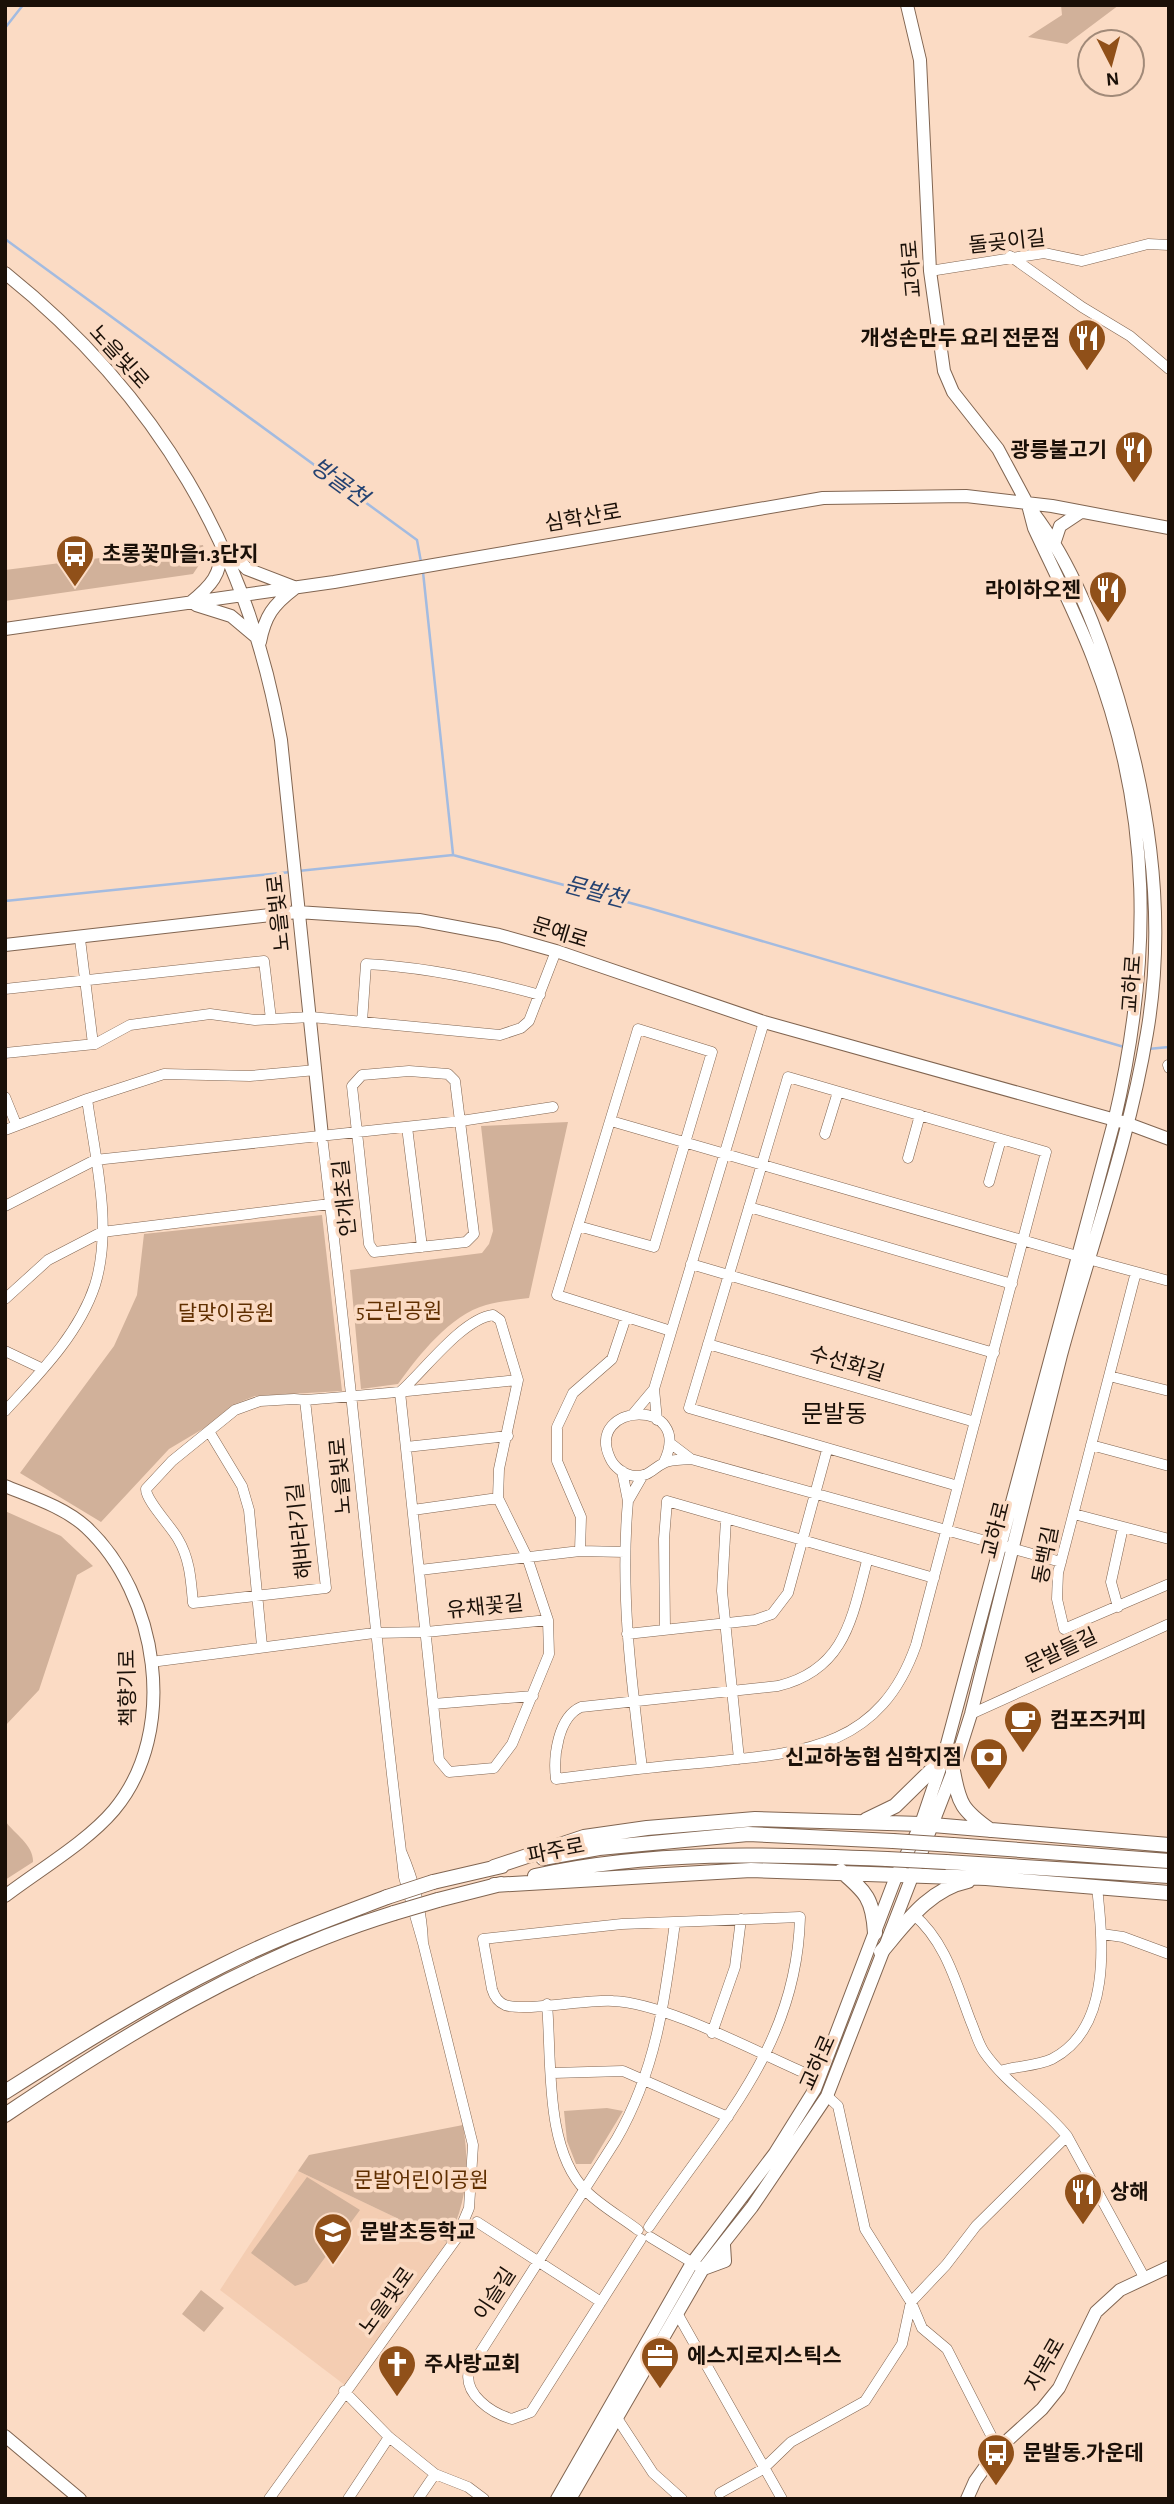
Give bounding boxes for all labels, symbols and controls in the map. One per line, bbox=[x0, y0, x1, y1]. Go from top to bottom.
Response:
north arrow bbox=[1076, 28, 1146, 98]
text: N bbox=[1105, 68, 1120, 89]
street label: 돌곶이길 bbox=[967, 227, 1047, 256]
street label: 교하로 bbox=[898, 239, 925, 299]
restaurant icon: 개성손만두 요리 전문점 bbox=[1066, 317, 1108, 372]
street label: 노을빛로 bbox=[85, 321, 153, 393]
place label: 개성손만두 요리 전문점 bbox=[860, 327, 1060, 349]
restaurant icon: 광릉불고기 bbox=[1113, 429, 1155, 484]
place label: 광릉불고기 bbox=[1010, 439, 1107, 461]
water label: 방골천 bbox=[307, 453, 375, 513]
street label: 심학산로 bbox=[543, 500, 623, 535]
bus stop icon: 초롱꽃마을1.3단지 bbox=[54, 533, 96, 588]
place label: 초롱꽃마을1.3단지 bbox=[102, 543, 259, 565]
restaurant icon: 라이하오젠 bbox=[1087, 569, 1129, 624]
place label: 라이하오젠 bbox=[984, 579, 1081, 601]
water label: 문발천 bbox=[561, 872, 632, 913]
street label: 노을빛로 bbox=[264, 873, 293, 953]
street label: 문예로 bbox=[529, 914, 591, 952]
street label: 교하로 bbox=[1119, 954, 1144, 1014]
street label: 안개초길 bbox=[330, 1158, 359, 1238]
park label: 5근린공원 bbox=[356, 1300, 442, 1322]
park label: 달맞이공원 bbox=[178, 1302, 274, 1324]
street label: 수선화길 bbox=[807, 1342, 887, 1385]
district label: 문발동 bbox=[801, 1402, 867, 1427]
street label: 노을빛로 bbox=[326, 1437, 355, 1515]
street label: 해바라기길 bbox=[284, 1482, 315, 1580]
street label: 교하로 bbox=[978, 1499, 1013, 1561]
street label: 동백길 bbox=[1029, 1524, 1062, 1585]
street label: 유채꽃길 bbox=[445, 1592, 525, 1621]
street label: 문발들길 bbox=[1021, 1624, 1100, 1677]
street label: 책향기로 bbox=[116, 1649, 139, 1727]
cafe icon: 컴포즈커피 bbox=[1002, 1699, 1044, 1754]
place label: 컴포즈커피 bbox=[1050, 1709, 1147, 1731]
bank icon: 신교하농협 심학지점 bbox=[968, 1736, 1010, 1791]
place label: 신교하농협 심학지점 bbox=[785, 1746, 962, 1768]
street label: 파주로 bbox=[525, 1834, 586, 1867]
street label: 교하로 bbox=[796, 2032, 839, 2094]
park label: 문발어린이공원 bbox=[353, 2169, 489, 2191]
restaurant icon: 상해 bbox=[1062, 2171, 1104, 2226]
place label: 상해 bbox=[1110, 2181, 1149, 2203]
school or university icon: 문발초등학교 bbox=[312, 2211, 354, 2266]
place label: 문발초등학교 bbox=[360, 2221, 476, 2243]
street label: 노을빛로 bbox=[355, 2263, 418, 2338]
street label: 이슬길 bbox=[470, 2263, 520, 2324]
office icon: 에스지로지스틱스 bbox=[639, 2335, 681, 2390]
street label: 지목로 bbox=[1021, 2335, 1069, 2395]
church icon: 주사랑교회 bbox=[376, 2343, 418, 2398]
place label: 에스지로지스틱스 bbox=[687, 2345, 842, 2367]
place label: 주사랑교회 bbox=[424, 2353, 521, 2375]
bus stop icon: 문발동.가운데 bbox=[975, 2432, 1017, 2487]
place label: 문발동.가운데 bbox=[1023, 2442, 1144, 2464]

